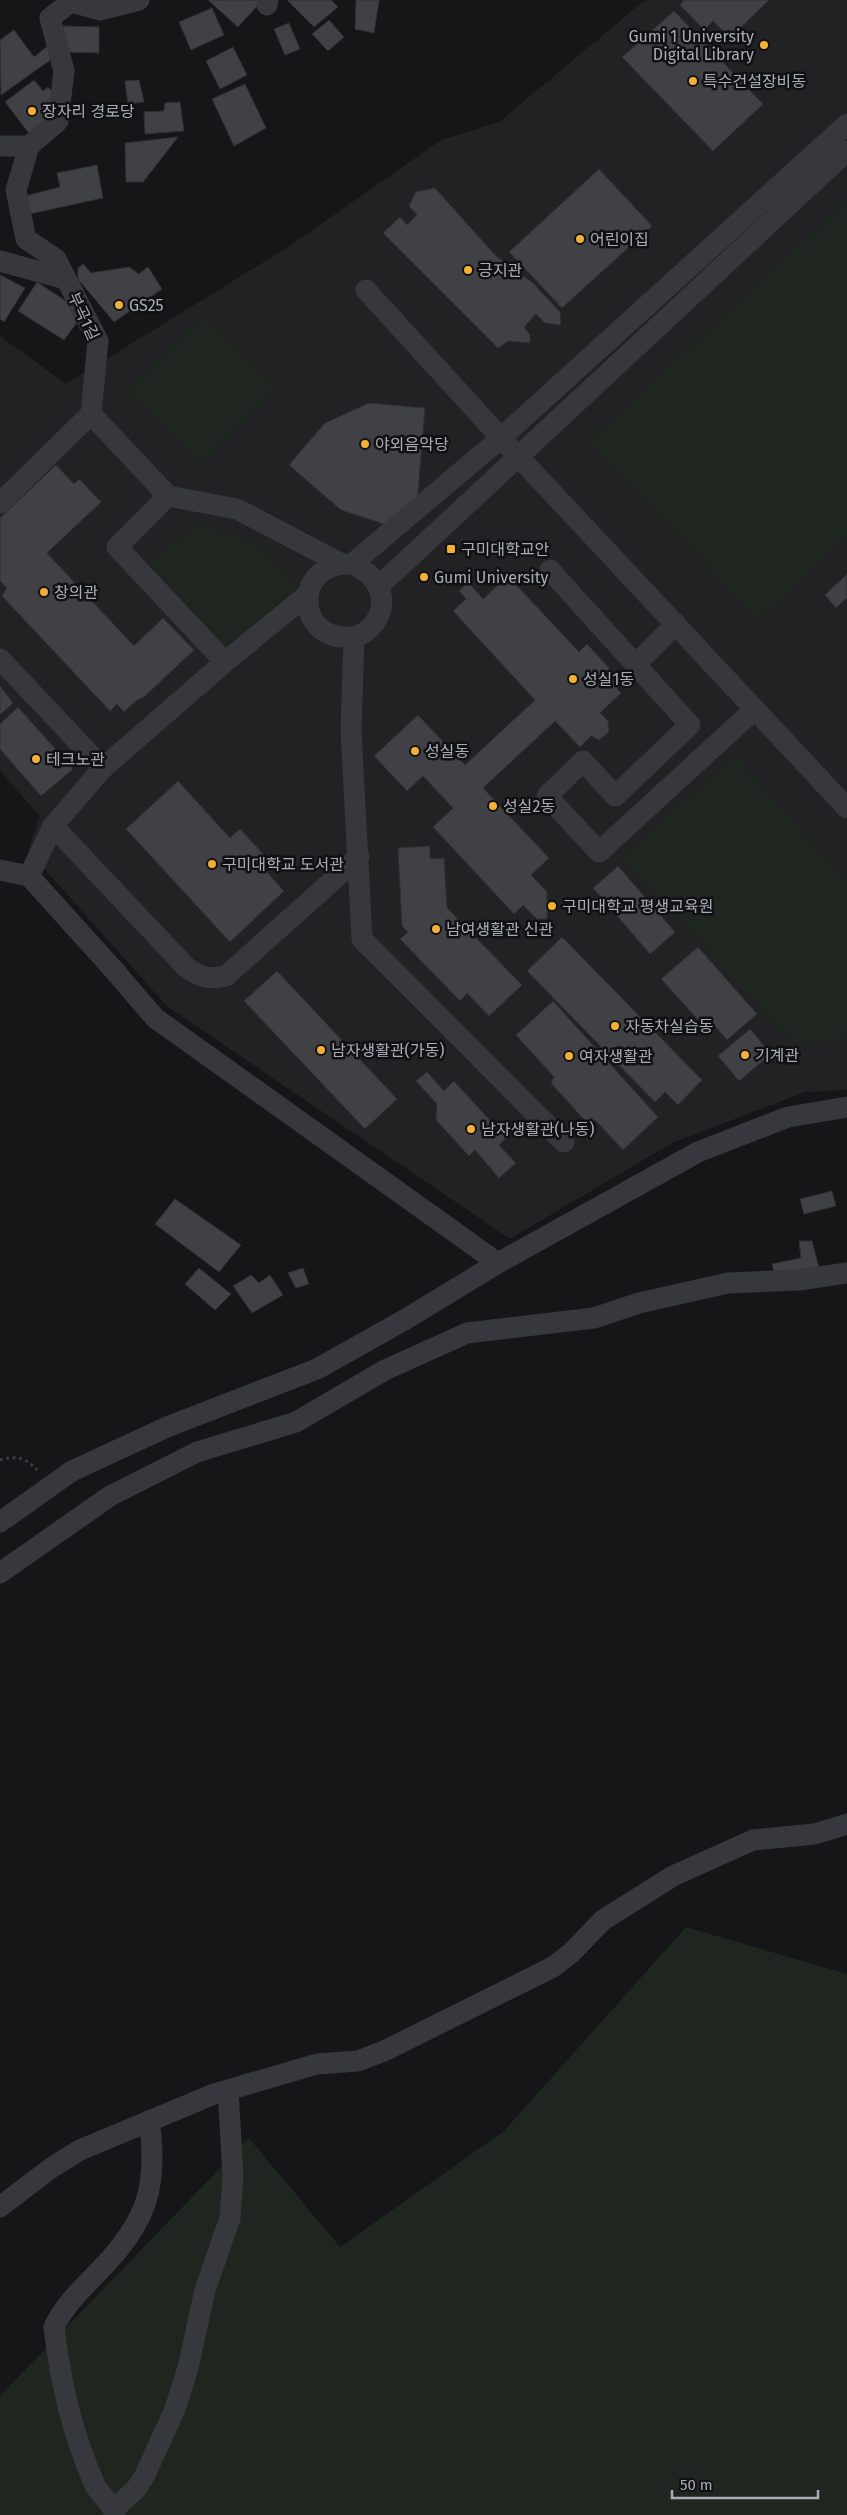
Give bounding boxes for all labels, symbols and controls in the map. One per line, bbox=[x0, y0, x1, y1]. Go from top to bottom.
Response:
place label: Gumi 1 University Digital Library bbox=[628, 27, 754, 64]
marker: Gumi 1 University Digital Library bbox=[758, 39, 770, 51]
place label: 특수건설장비동 bbox=[703, 72, 806, 91]
marker: 특수건설장비동 bbox=[687, 75, 699, 87]
place label: 장자리 경로당 bbox=[42, 102, 135, 121]
marker: 장자리 경로당 bbox=[26, 105, 38, 117]
place label: 어린이집 bbox=[590, 230, 649, 249]
marker: 어린이집 bbox=[574, 233, 586, 245]
place label: 긍지관 bbox=[478, 261, 522, 280]
marker: 긍지관 bbox=[462, 264, 474, 276]
street label: 부곡1길 bbox=[64, 289, 103, 343]
place label: GS25 bbox=[129, 296, 164, 315]
marker: GS25 bbox=[113, 299, 125, 311]
place label: 야외음악당 bbox=[375, 435, 449, 454]
marker: 야외음악당 bbox=[359, 438, 371, 450]
place label: 구미대학교안 bbox=[461, 540, 550, 559]
marker: 구미대학교안 bbox=[445, 543, 457, 555]
place label: Gumi University bbox=[434, 568, 548, 587]
marker: Gumi University bbox=[418, 571, 430, 583]
place label: 창의관 bbox=[54, 583, 98, 602]
marker: 창의관 bbox=[38, 586, 50, 598]
place label: 성실1동 bbox=[583, 670, 634, 689]
marker: 성실1동 bbox=[567, 673, 579, 685]
place label: 성실동 bbox=[425, 742, 469, 761]
marker: 성실동 bbox=[409, 745, 421, 757]
place label: 테크노관 bbox=[46, 750, 105, 769]
marker: 테크노관 bbox=[30, 753, 42, 765]
place label: 성실2동 bbox=[503, 797, 555, 816]
marker: 성실2동 bbox=[487, 800, 499, 812]
place label: 구미대학교 도서관 bbox=[222, 855, 344, 874]
marker: 구미대학교 도서관 bbox=[206, 858, 218, 870]
place label: 구미대학교 평생교육원 bbox=[562, 897, 713, 916]
marker: 구미대학교 평생교육원 bbox=[546, 900, 558, 912]
place label: 남여생활관 신관 bbox=[446, 920, 554, 939]
marker: 남여생활관 신관 bbox=[430, 923, 442, 935]
place label: 자동차실습동 bbox=[625, 1017, 714, 1036]
marker: 자동차실습동 bbox=[609, 1020, 621, 1032]
place label: 남자생활관(가동) bbox=[331, 1041, 444, 1060]
marker: 남자생활관(가동) bbox=[315, 1044, 327, 1056]
place label: 기계관 bbox=[755, 1046, 799, 1065]
place label: 여자생활관 bbox=[579, 1047, 653, 1066]
marker: 기계관 bbox=[739, 1049, 751, 1061]
marker: 여자생활관 bbox=[563, 1050, 575, 1062]
place label: 남자생활관(나동) bbox=[481, 1120, 594, 1139]
marker: 남자생활관(나동) bbox=[465, 1123, 477, 1135]
scale bar bbox=[672, 2468, 818, 2500]
text: 50 m bbox=[680, 2476, 713, 2494]

